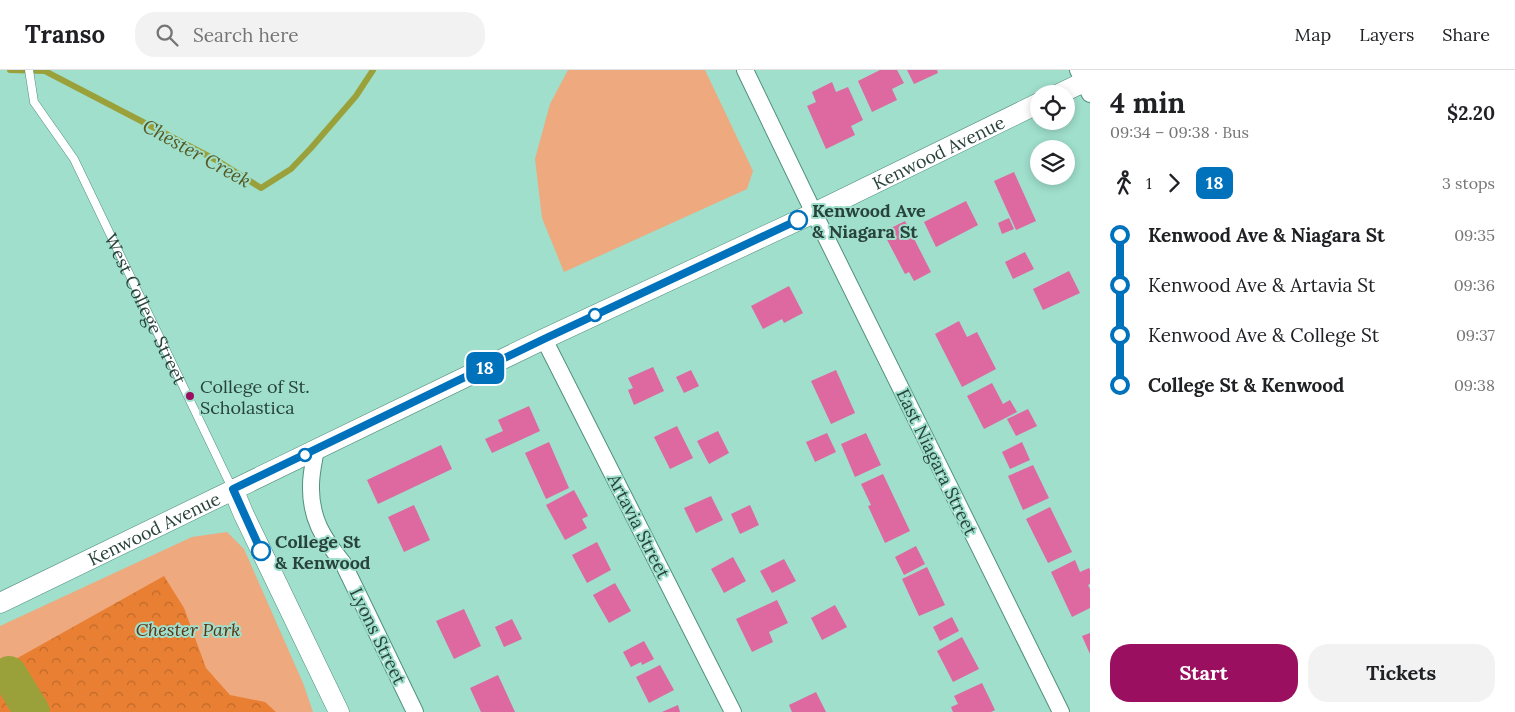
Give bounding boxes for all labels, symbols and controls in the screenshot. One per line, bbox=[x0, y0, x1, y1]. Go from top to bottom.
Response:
search box bbox=[135, 12, 485, 57]
text: Transo bbox=[25, 19, 105, 50]
icon: search bbox=[153, 21, 181, 49]
text: Search here bbox=[193, 23, 299, 47]
text: Map bbox=[1295, 23, 1331, 46]
text: Layers bbox=[1359, 23, 1414, 46]
text: Share bbox=[1442, 23, 1490, 46]
map controls bbox=[1030, 85, 1075, 185]
button: locate bbox=[1030, 85, 1075, 130]
text: 4 min bbox=[1110, 85, 1185, 121]
text: $2.20 bbox=[1447, 101, 1495, 125]
street label: Kenwood Avenue bbox=[868, 110, 1008, 194]
water label: Chester Creek bbox=[139, 113, 255, 193]
text: 09:34 – 09:38 · Bus bbox=[1110, 122, 1249, 142]
button: layers bbox=[1030, 140, 1075, 185]
icon: walk bbox=[1110, 169, 1138, 197]
icon: forward bbox=[1160, 169, 1188, 197]
text: 18 bbox=[1206, 171, 1223, 194]
text: 1 bbox=[1146, 173, 1152, 193]
text: 3 stops bbox=[1442, 173, 1495, 193]
place label: Kenwood Ave & Niagara St bbox=[812, 199, 926, 243]
marker: Kenwood Ave & Niagara St bbox=[788, 210, 808, 230]
text: Kenwood Ave & Niagara St bbox=[1148, 223, 1385, 247]
text: 09:35 bbox=[1454, 225, 1495, 245]
street label: West College Street bbox=[100, 229, 192, 388]
text: Kenwood Ave & Artavia St bbox=[1148, 273, 1375, 297]
text: 09:36 bbox=[1454, 275, 1495, 295]
unlabelled marker bbox=[588, 308, 602, 322]
text: Kenwood Ave & College St bbox=[1148, 323, 1379, 347]
text: 09:37 bbox=[1456, 325, 1495, 345]
line badge: 18 bbox=[462, 352, 508, 384]
text: 18 bbox=[476, 356, 494, 379]
text: College St & Kenwood bbox=[1148, 373, 1344, 397]
place label: College of St. Scholastica bbox=[200, 375, 310, 419]
text: 09:38 bbox=[1454, 375, 1495, 395]
street label: East Niagara Street bbox=[891, 385, 983, 539]
marker: College of St. Scholastica bbox=[184, 390, 196, 402]
unlabelled marker bbox=[298, 448, 312, 462]
street label: Artavia Street bbox=[602, 469, 675, 582]
street label: Kenwood Avenue bbox=[84, 486, 224, 570]
place label: College St & Kenwood bbox=[275, 530, 371, 574]
marker: College St & Kenwood bbox=[251, 541, 271, 561]
street label: Lyons Street bbox=[345, 584, 411, 688]
park label: Chester Park bbox=[136, 618, 240, 641]
button: Start bbox=[1110, 644, 1298, 702]
button: Tickets bbox=[1308, 644, 1495, 702]

